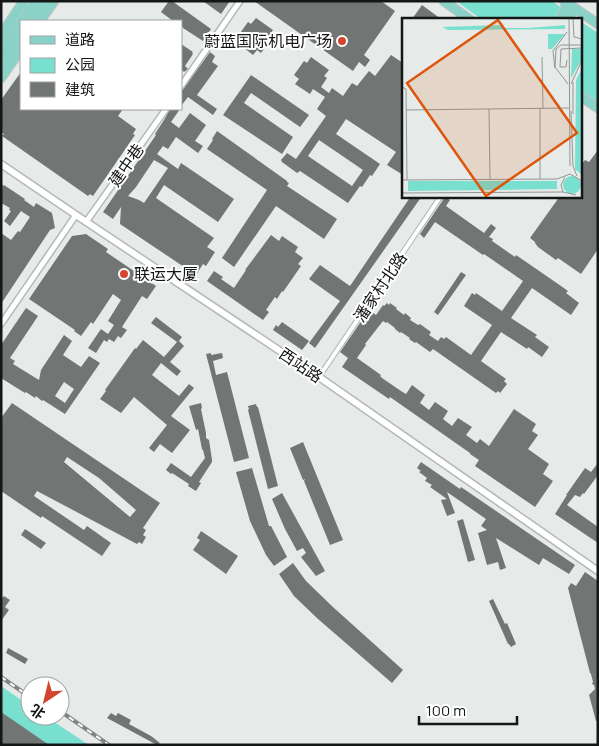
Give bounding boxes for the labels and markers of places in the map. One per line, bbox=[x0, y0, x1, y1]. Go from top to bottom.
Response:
place label: 蔚蓝国际机电广场 bbox=[204, 30, 332, 52]
marker: 蔚蓝国际机电广场 bbox=[336, 35, 348, 47]
place label: 联运大厦 bbox=[134, 263, 198, 285]
marker: 联运大厦 bbox=[118, 268, 130, 280]

